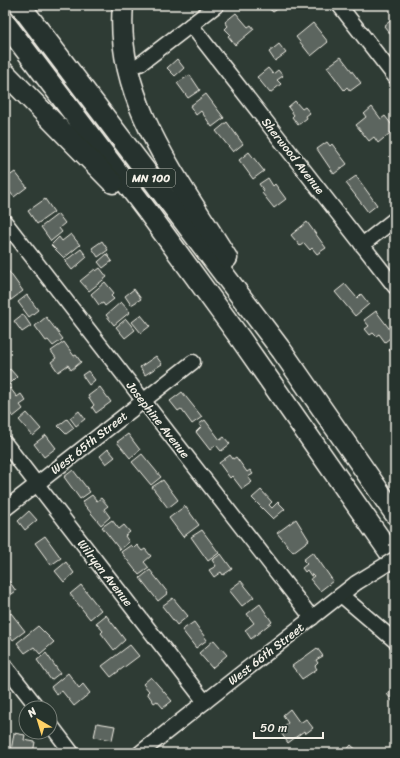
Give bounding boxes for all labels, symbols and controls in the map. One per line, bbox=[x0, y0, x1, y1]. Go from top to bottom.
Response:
street label: Sherwood Avenue bbox=[256, 113, 330, 200]
road number: MN 100 bbox=[127, 169, 175, 187]
street label: Josephine Avenue bbox=[120, 375, 196, 464]
street label: West 65th Street bbox=[46, 406, 132, 480]
street label: Wilryan Avenue bbox=[71, 534, 139, 612]
street label: West 66th Street bbox=[223, 617, 309, 691]
north arrow bbox=[18, 700, 58, 740]
text: N bbox=[23, 702, 41, 723]
scale bar bbox=[254, 714, 323, 740]
text: 50 m bbox=[260, 717, 287, 739]

